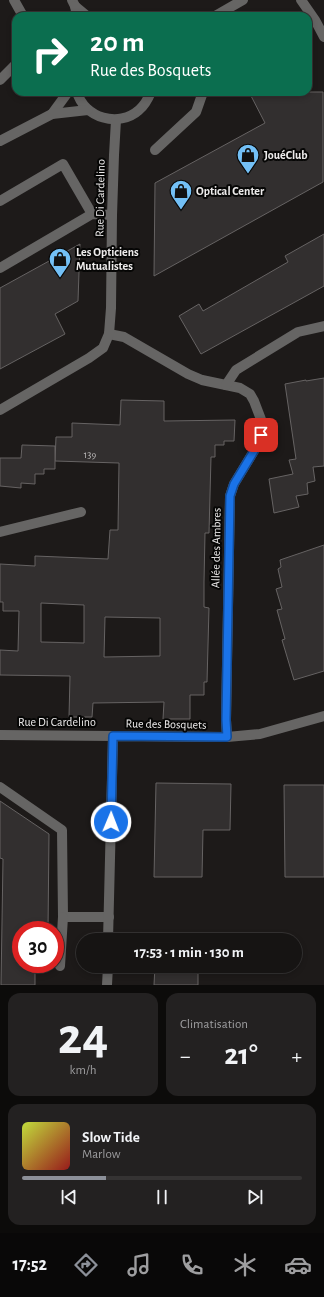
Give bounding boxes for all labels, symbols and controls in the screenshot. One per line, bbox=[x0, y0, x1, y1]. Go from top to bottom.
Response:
icon: right bbox=[24, 28, 76, 80]
text: 20 m bbox=[90, 29, 145, 57]
text: Rue des Bosquets bbox=[90, 62, 211, 80]
shop icon: JouéClub bbox=[235, 142, 261, 175]
place label: JouéClub bbox=[264, 149, 308, 161]
street label: Rue Di Cardelino bbox=[93, 159, 107, 237]
shop icon: Optical Center bbox=[168, 178, 194, 211]
place label: Optical Center bbox=[196, 185, 265, 197]
shop icon: Les Opticiens Mutualistes bbox=[47, 246, 73, 279]
place label: Les Opticiens Mutualistes bbox=[76, 246, 139, 272]
pin bbox=[244, 418, 278, 452]
icon: arrive bbox=[250, 424, 272, 446]
house number: 139 bbox=[84, 450, 96, 460]
street label: Allée des Ambres bbox=[209, 508, 223, 588]
street label: Rue Di Cardelino bbox=[18, 716, 96, 728]
street label: Rue des Bosquets bbox=[125, 717, 207, 731]
position arrow bbox=[90, 801, 132, 843]
speed limit sign: 30 bbox=[12, 921, 64, 973]
text: 17:53 · 1 min · 130 m bbox=[134, 945, 244, 960]
text: 24 bbox=[58, 1011, 108, 1063]
text: Climatisation bbox=[180, 1018, 248, 1031]
text: 21° bbox=[224, 1040, 258, 1070]
text: − bbox=[180, 1045, 191, 1067]
text: + bbox=[291, 1045, 302, 1067]
text: km/h bbox=[70, 1064, 96, 1077]
text: Slow Tide bbox=[82, 1130, 140, 1145]
text: Marlow bbox=[82, 1148, 120, 1161]
icon: previous bbox=[58, 1186, 80, 1208]
icon: pause bbox=[151, 1186, 173, 1208]
icon: next bbox=[244, 1186, 266, 1208]
icon: directions bbox=[72, 1251, 100, 1279]
icon: music bbox=[125, 1251, 153, 1279]
icon: phone bbox=[178, 1251, 206, 1279]
icon: climate bbox=[231, 1251, 259, 1279]
icon: car bbox=[284, 1251, 312, 1279]
text: 17:52 bbox=[12, 1256, 47, 1274]

